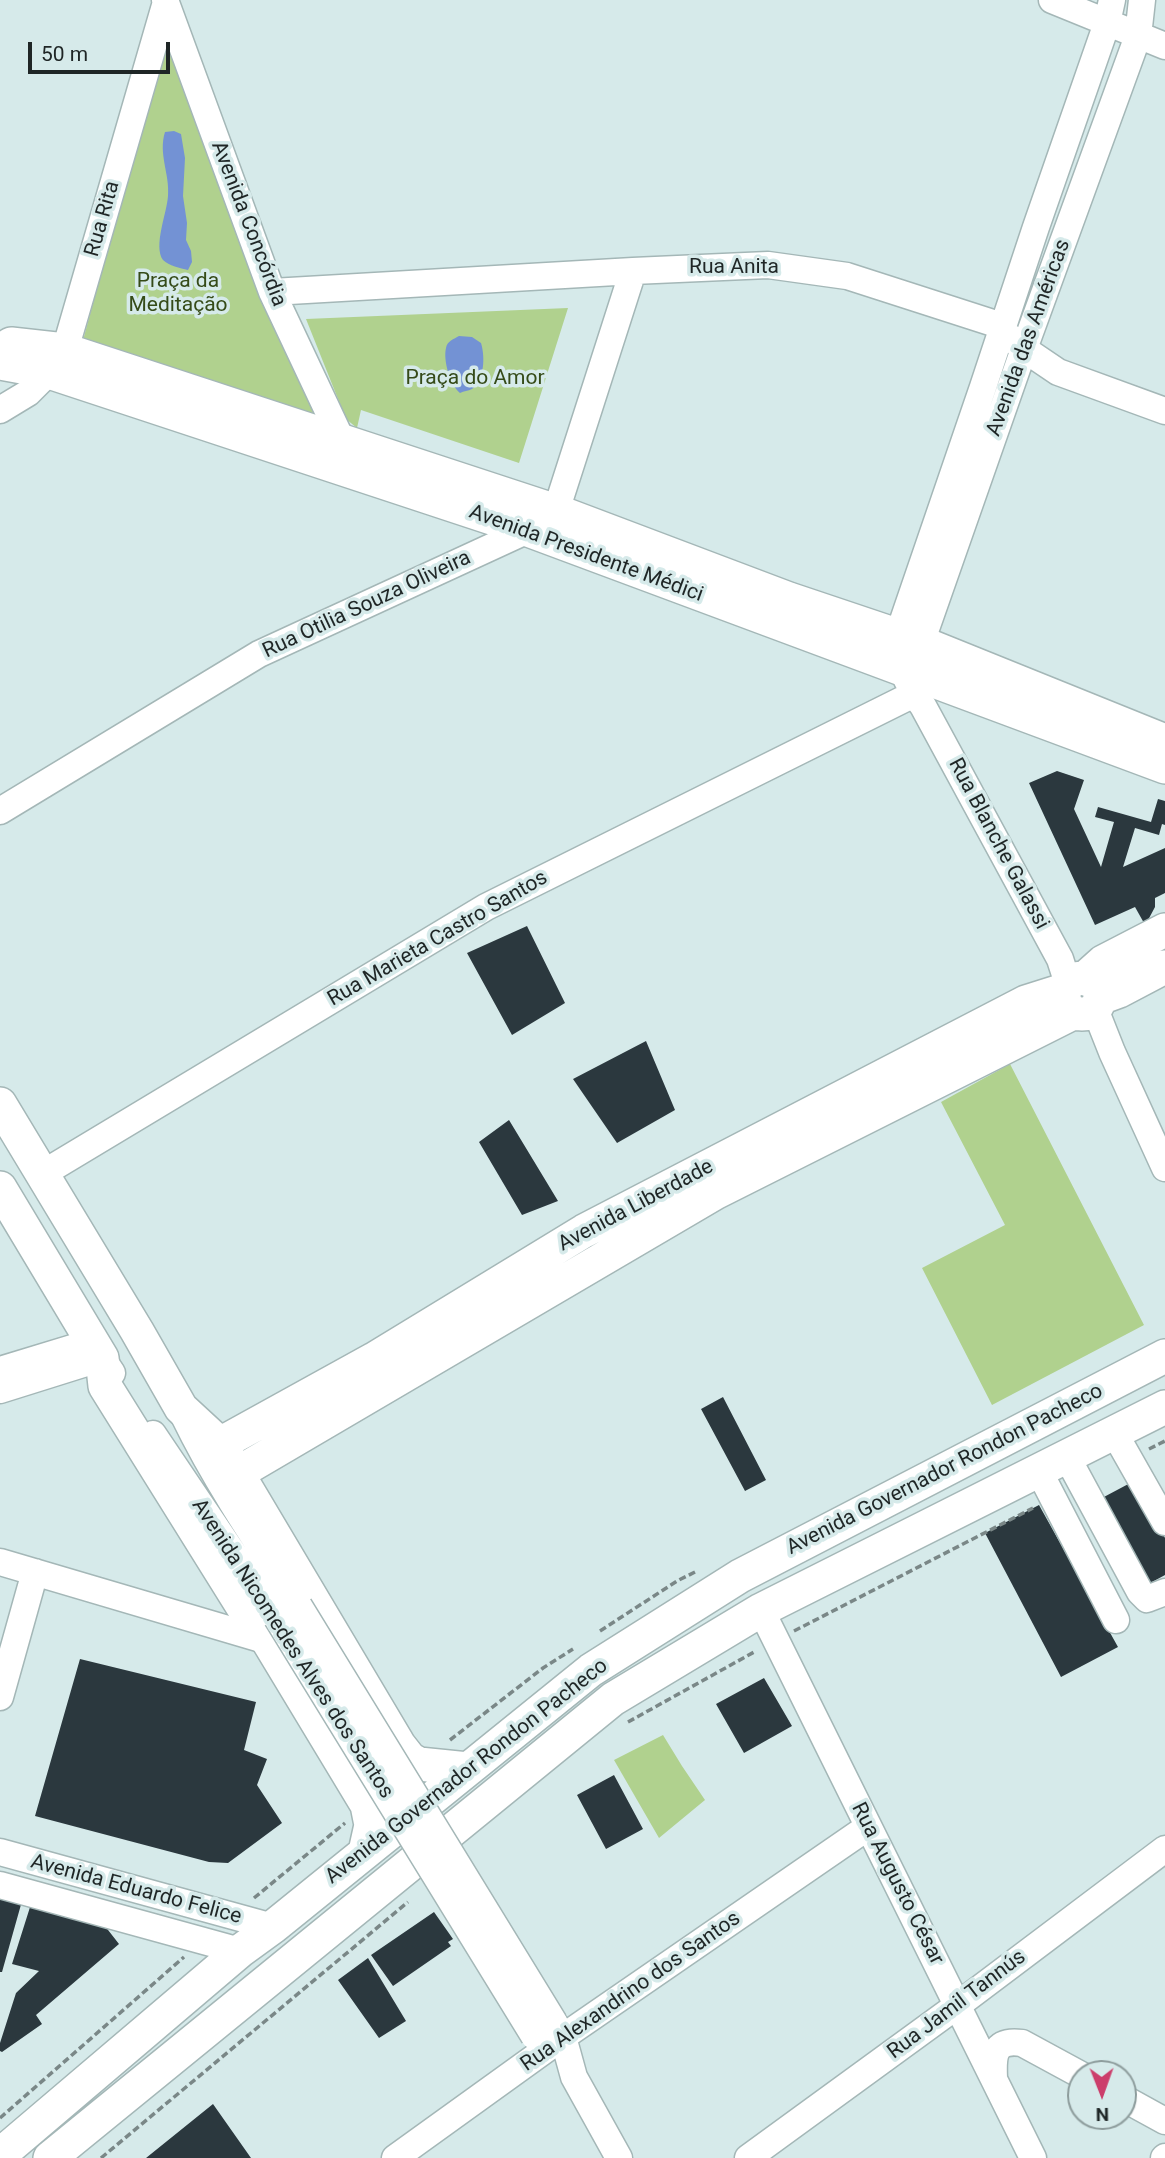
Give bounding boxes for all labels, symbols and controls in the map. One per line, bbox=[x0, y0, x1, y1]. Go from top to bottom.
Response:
scale bar bbox=[32, 28, 173, 72]
text: 50 m bbox=[41, 42, 88, 66]
street label: Avenida Concórdia bbox=[205, 138, 291, 310]
street label: Rua Rita bbox=[80, 178, 126, 260]
street label: Avenida das Américas bbox=[982, 236, 1076, 440]
street label: Rua Anita bbox=[689, 255, 779, 281]
park label: Praça da Meditação bbox=[128, 269, 228, 319]
park label: Praça do Amor bbox=[405, 366, 545, 392]
street label: Avenida Presidente Médici bbox=[466, 500, 706, 608]
street label: Rua Otilia Souza Oliveira bbox=[259, 546, 475, 664]
street label: Rua Blanche Galassi bbox=[942, 754, 1054, 934]
street label: Rua Marieta Castro Santos bbox=[324, 866, 552, 1012]
street label: Avenida Liberdade bbox=[554, 1154, 718, 1258]
street label: Avenida Governador Rondon Pacheco bbox=[783, 1379, 1107, 1561]
street label: Avenida Nicomedes Alves dos Santos bbox=[186, 1495, 398, 1803]
street label: Avenida Governador Rondon Pacheco bbox=[321, 1654, 613, 1890]
street label: Rua Augusto César bbox=[845, 1799, 949, 1969]
street label: Avenida Eduardo Felice bbox=[28, 1850, 244, 1930]
street label: Rua Alexandrino dos Santos bbox=[516, 1906, 746, 2078]
street label: Rua Jamil Tannús bbox=[883, 1945, 1031, 2065]
north arrow bbox=[1067, 2060, 1137, 2130]
text: N bbox=[1095, 2103, 1109, 2126]

